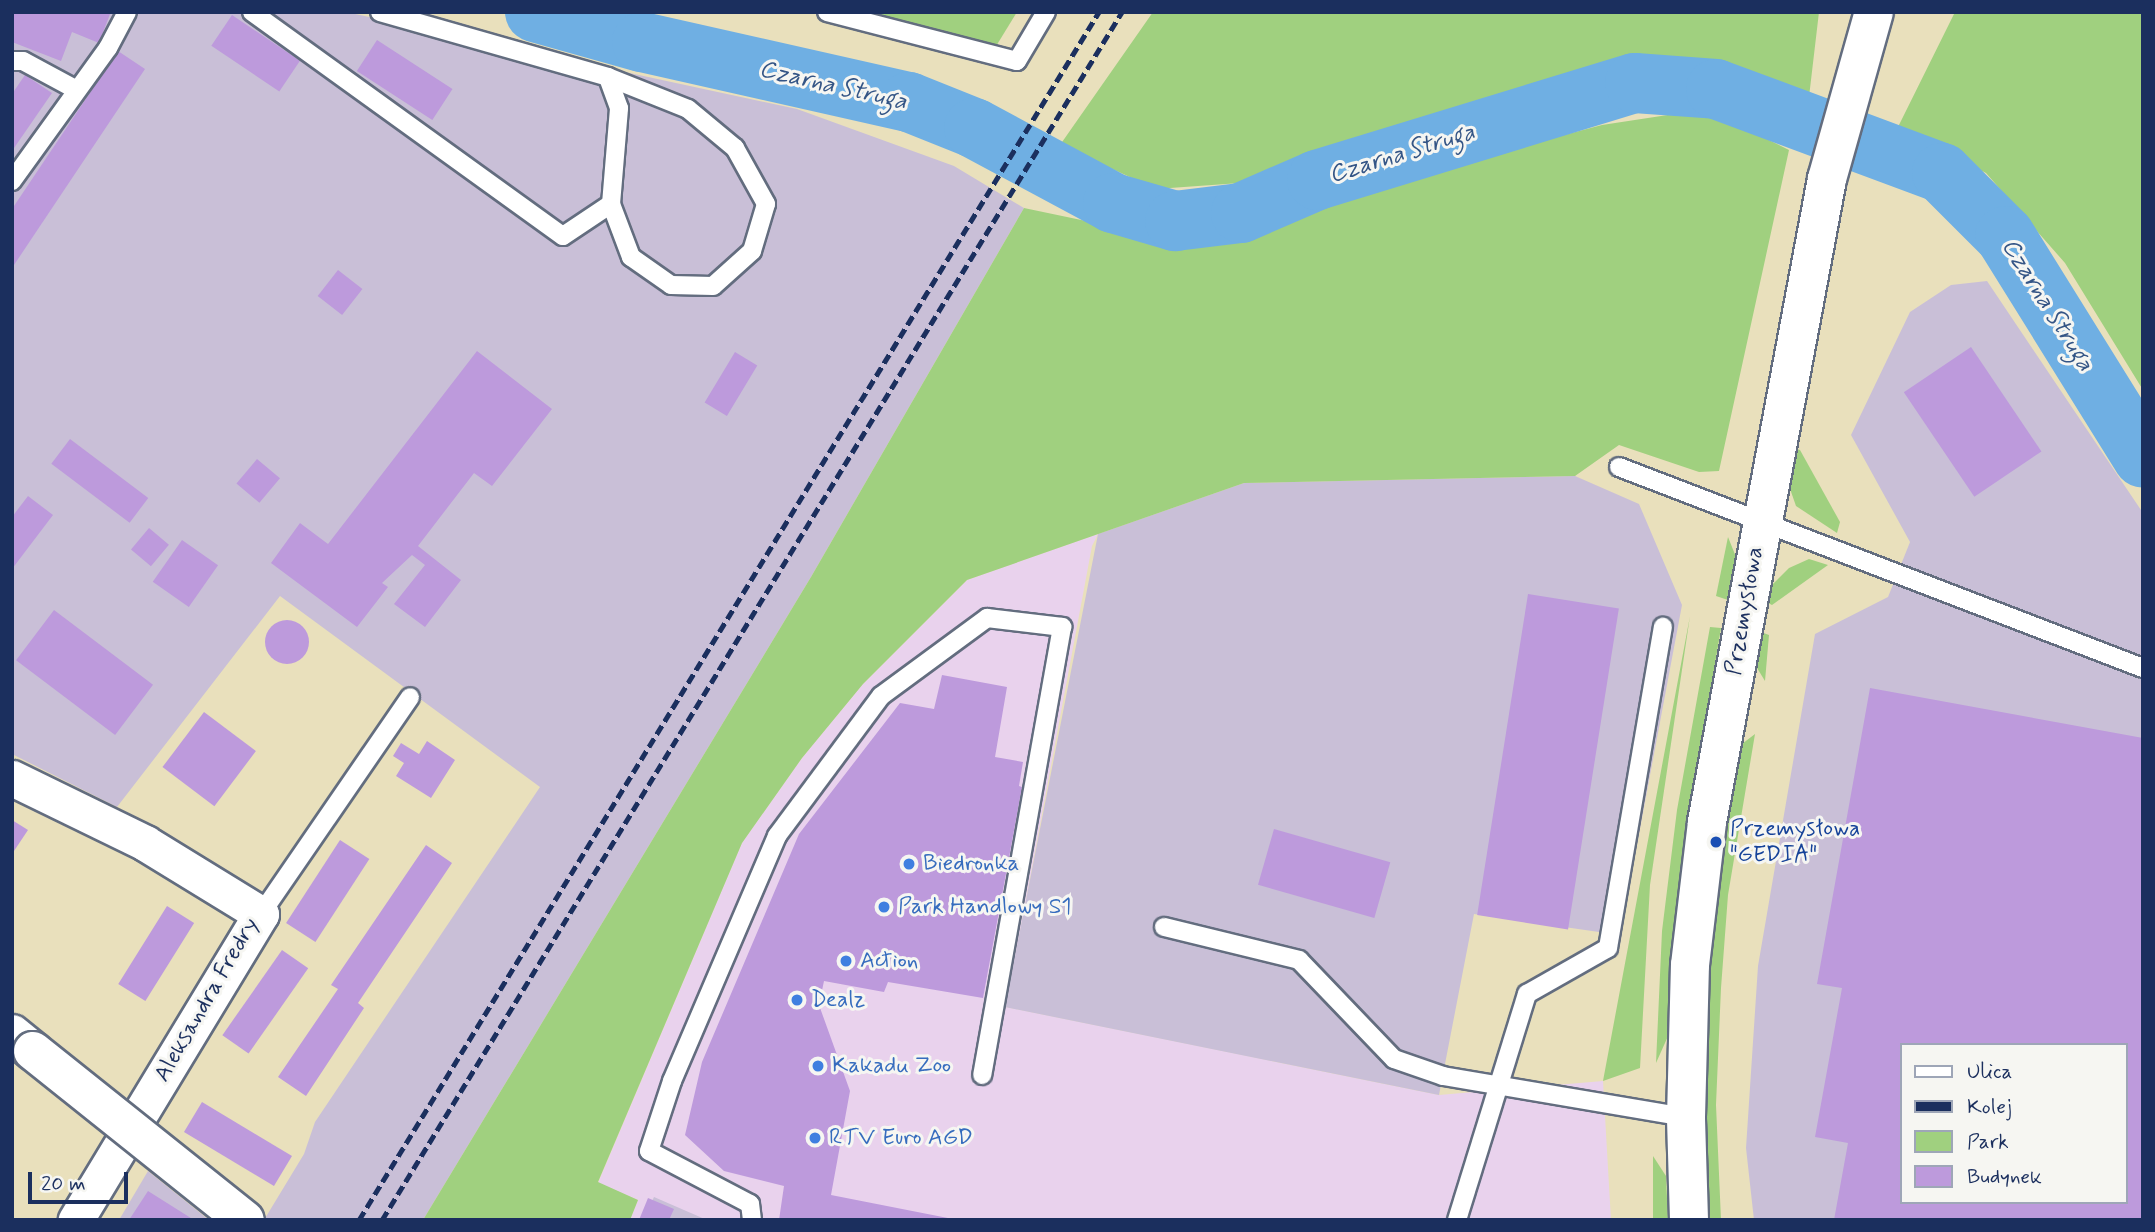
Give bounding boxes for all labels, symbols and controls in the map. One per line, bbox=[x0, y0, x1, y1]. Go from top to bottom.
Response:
water label: Czarna Struga bbox=[757, 55, 909, 117]
water label: Czarna Struga bbox=[1326, 118, 1478, 190]
water label: Czarna Struga bbox=[1995, 234, 2099, 376]
street label: Przemysłowa bbox=[1720, 545, 1770, 677]
place label: Przemysłowa "GEDIA" bbox=[1730, 815, 1860, 869]
marker: Przemysłowa "GEDIA" bbox=[1708, 834, 1724, 850]
place label: Biedronka bbox=[923, 850, 1019, 878]
marker: Biedronka bbox=[901, 856, 917, 872]
place label: Park Handlowy S1 bbox=[898, 893, 1072, 921]
marker: Park Handlowy S1 bbox=[876, 899, 892, 915]
street label: Aleksandra Fredry bbox=[149, 913, 265, 1087]
place label: Action bbox=[860, 947, 918, 975]
marker: Action bbox=[838, 953, 854, 969]
place label: Dealz bbox=[811, 986, 866, 1014]
marker: Dealz bbox=[789, 992, 805, 1008]
legend bbox=[1899, 1043, 2127, 1204]
place label: Kakadu Zoo bbox=[832, 1052, 951, 1080]
marker: Kakadu Zoo bbox=[810, 1058, 826, 1074]
text: Ulica bbox=[1967, 1058, 2012, 1086]
text: Kolej bbox=[1967, 1093, 2012, 1121]
place label: RTV Euro AGD bbox=[829, 1124, 973, 1152]
text: Park bbox=[1967, 1128, 2009, 1156]
marker: RTV Euro AGD bbox=[807, 1130, 823, 1146]
scale bar bbox=[32, 1158, 131, 1202]
text: Budynek bbox=[1967, 1163, 2042, 1191]
text: 20 m bbox=[41, 1170, 86, 1198]

